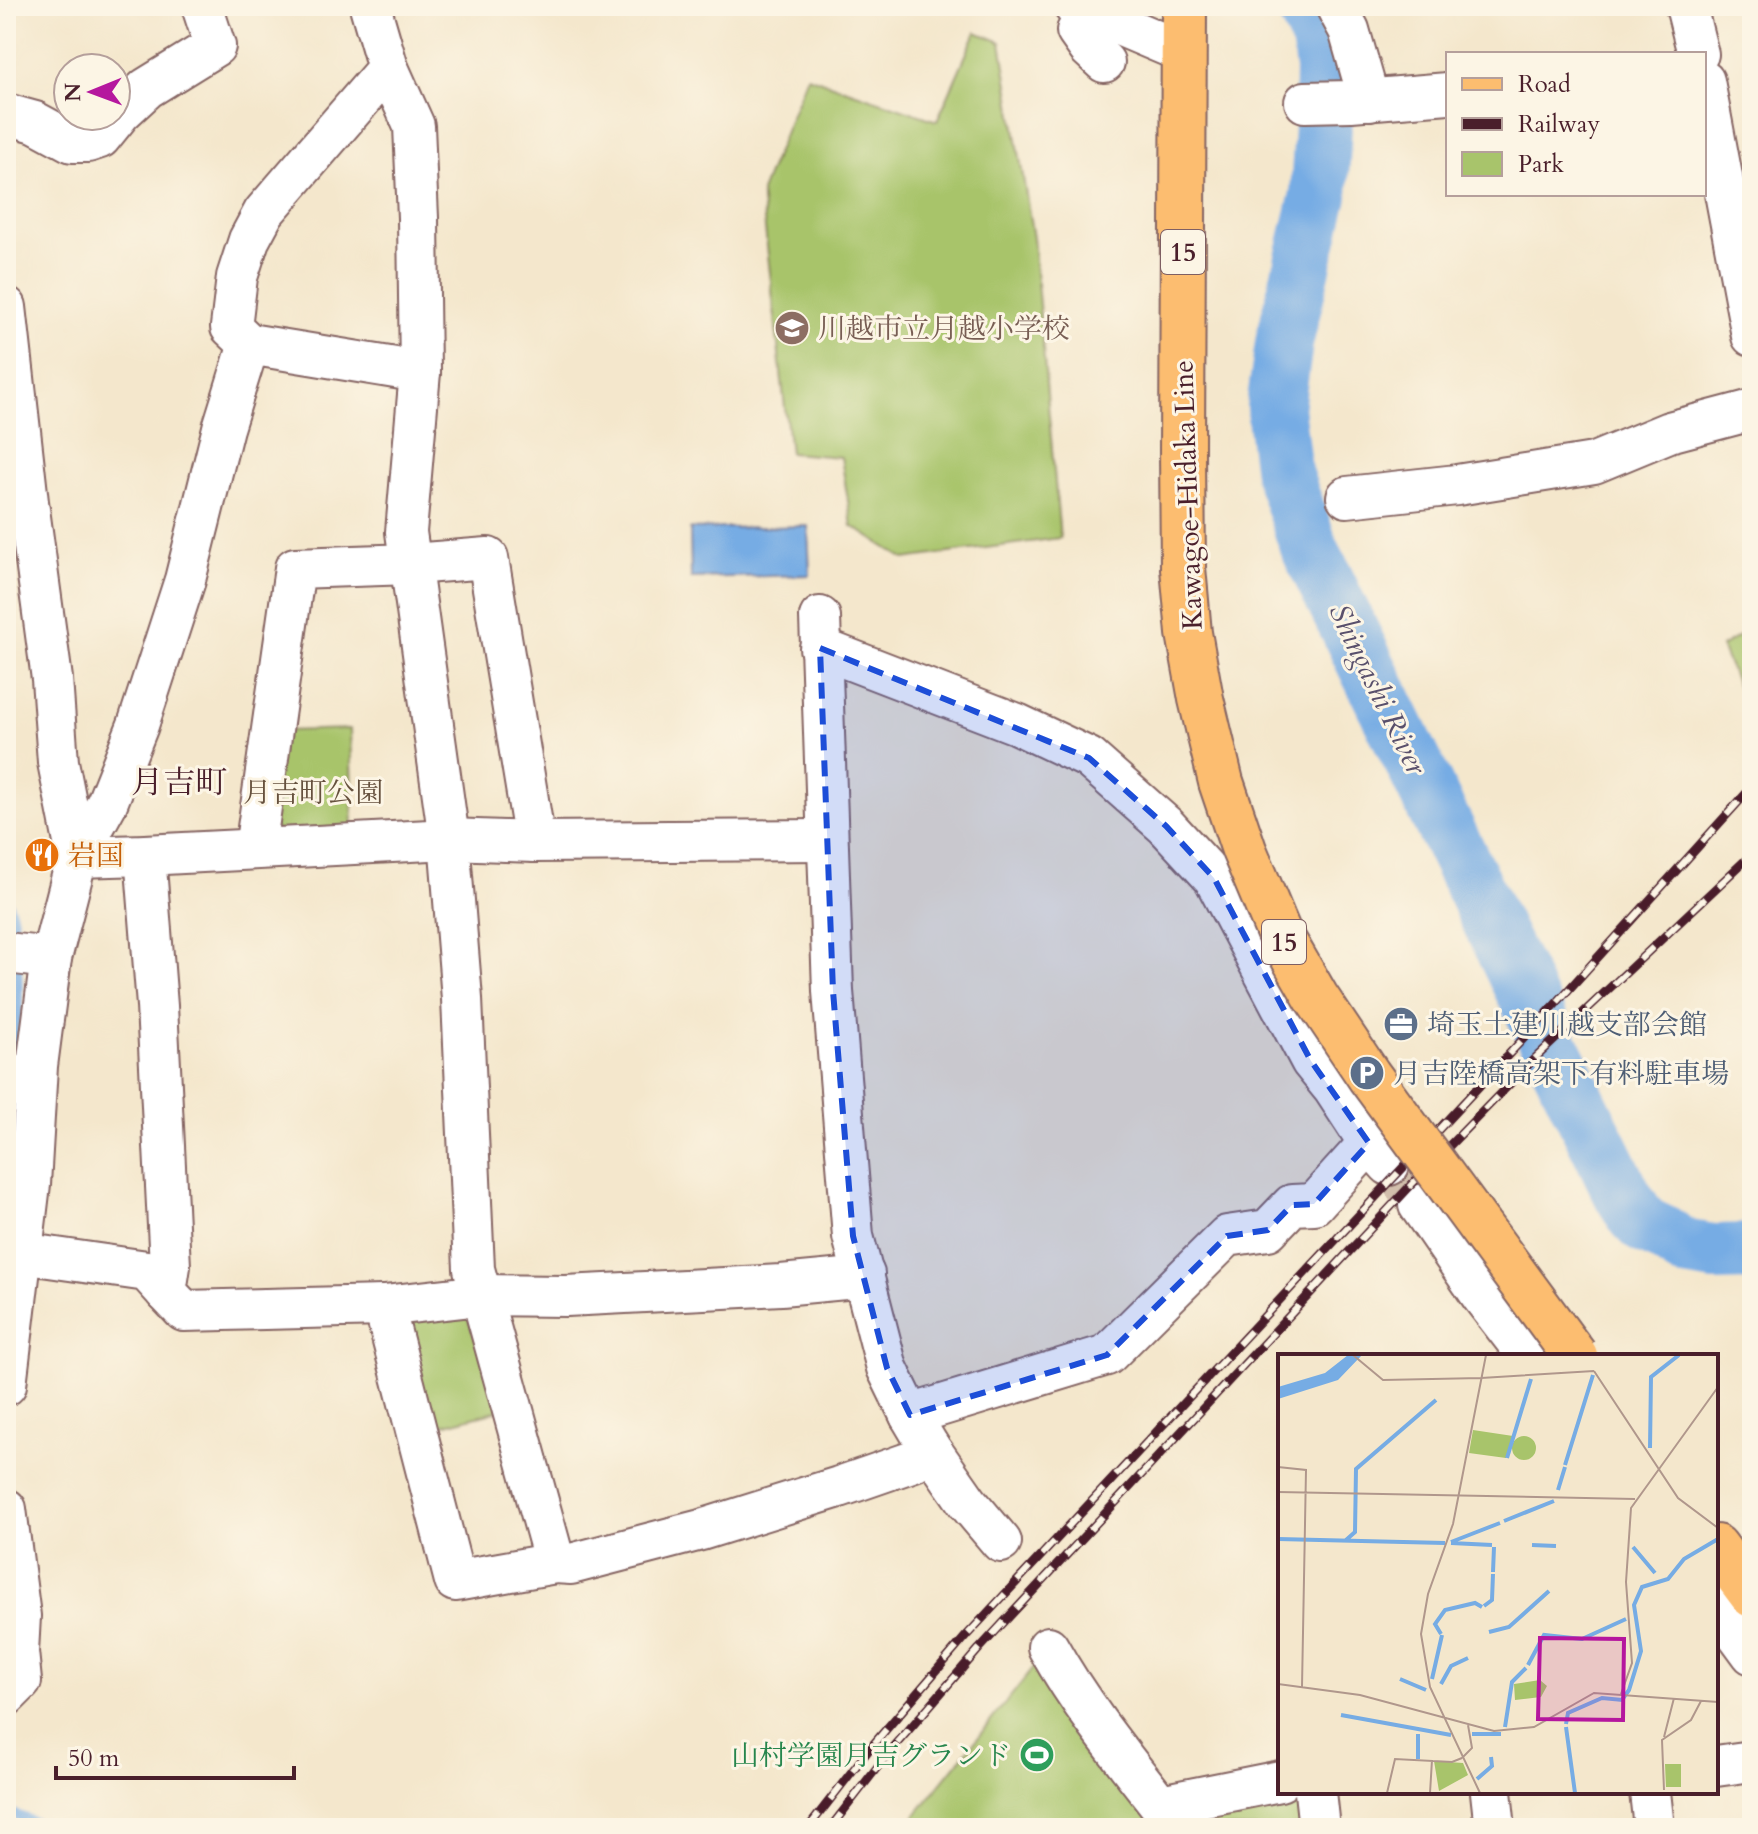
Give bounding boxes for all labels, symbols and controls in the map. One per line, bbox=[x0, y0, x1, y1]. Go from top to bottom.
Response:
north arrow bbox=[52, 52, 132, 132]
legend bbox=[1446, 52, 1706, 196]
text: Road bbox=[1518, 68, 1571, 101]
text: N bbox=[58, 83, 88, 102]
text: Railway bbox=[1518, 108, 1600, 141]
text: Park bbox=[1518, 148, 1564, 181]
road number: 15 bbox=[1161, 230, 1205, 274]
school or university icon: 川越市立月越小学校 bbox=[773, 309, 811, 347]
place label: 川越市立月越小学校 bbox=[818, 310, 1070, 348]
street label: Kawagoe-Hidaka Line bbox=[1164, 359, 1212, 630]
water label: Shingashi River bbox=[1319, 597, 1437, 783]
district label: 月吉町 bbox=[131, 761, 227, 805]
park label: 月吉町公園 bbox=[243, 774, 383, 812]
restaurant icon: 岩国 bbox=[23, 836, 61, 874]
place label: 岩国 bbox=[68, 837, 124, 875]
road number: 15 bbox=[1262, 920, 1306, 964]
office icon: 埼玉土建川越支部会館 bbox=[1382, 1005, 1420, 1043]
place label: 埼玉土建川越支部会館 bbox=[1427, 1006, 1707, 1044]
parking icon: 月吉陸橋高架下有料駐車場 bbox=[1348, 1054, 1386, 1092]
place label: 月吉陸橋高架下有料駐車場 bbox=[1393, 1055, 1729, 1093]
inset map bbox=[1278, 1354, 1718, 1794]
scale bar bbox=[56, 1730, 294, 1780]
sports icon: 山村学園月吉グランド bbox=[1018, 1736, 1056, 1774]
place label: 山村学園月吉グランド bbox=[731, 1737, 1011, 1775]
text: 50 m bbox=[68, 1742, 120, 1775]

